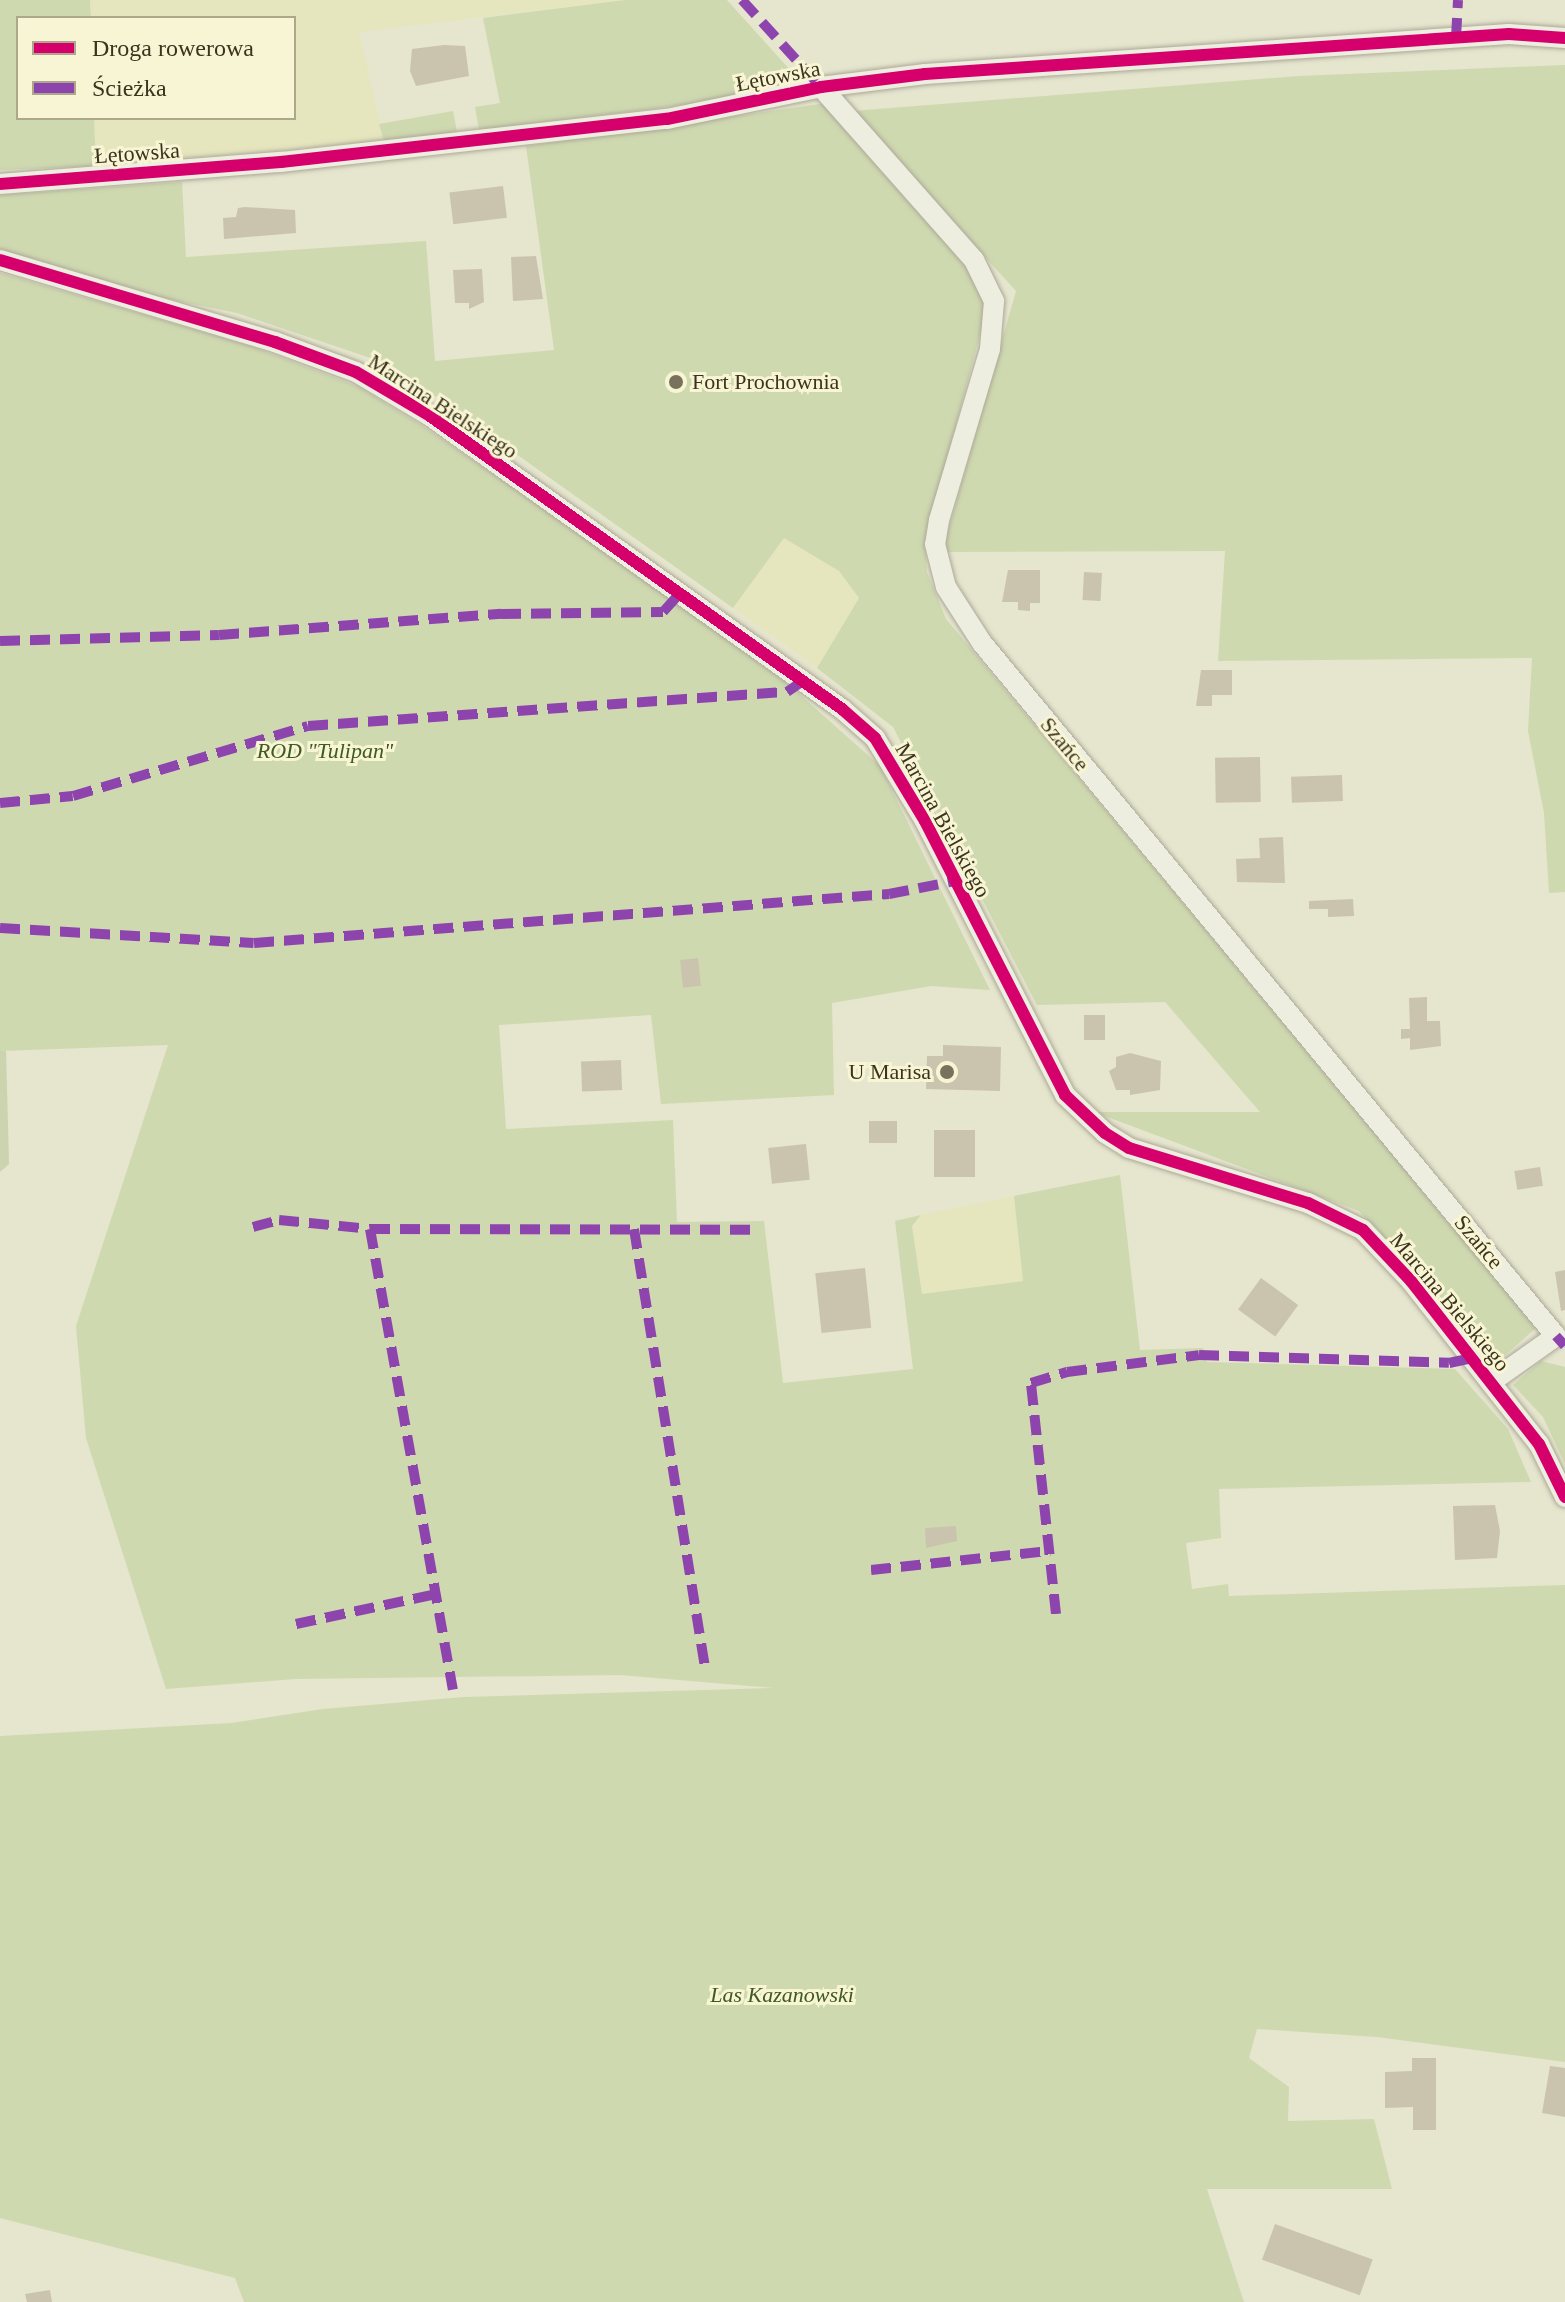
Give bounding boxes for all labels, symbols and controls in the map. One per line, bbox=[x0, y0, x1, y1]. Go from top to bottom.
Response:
legend bbox=[16, 16, 296, 120]
text: Droga rowerowa bbox=[92, 35, 254, 61]
street label: Łętowska bbox=[734, 55, 822, 97]
text: Ścieżka bbox=[92, 75, 167, 101]
street label: Łętowska bbox=[93, 137, 181, 169]
street label: Marcina Bielskiego bbox=[363, 348, 523, 464]
place label: Fort Prochownia bbox=[692, 369, 839, 395]
marker: Fort Prochownia bbox=[667, 373, 685, 391]
street label: Szańce bbox=[1035, 712, 1095, 776]
park label: ROD "Tulipan" bbox=[257, 738, 393, 764]
street label: Marcina Bielskiego bbox=[890, 738, 996, 902]
place label: U Marisa bbox=[849, 1059, 931, 1085]
marker: U Marisa bbox=[938, 1063, 956, 1081]
street label: Szańce bbox=[1449, 1210, 1509, 1274]
street label: Marcina Bielskiego bbox=[1384, 1227, 1516, 1377]
park label: Las Kazanowski bbox=[710, 1982, 854, 2008]

